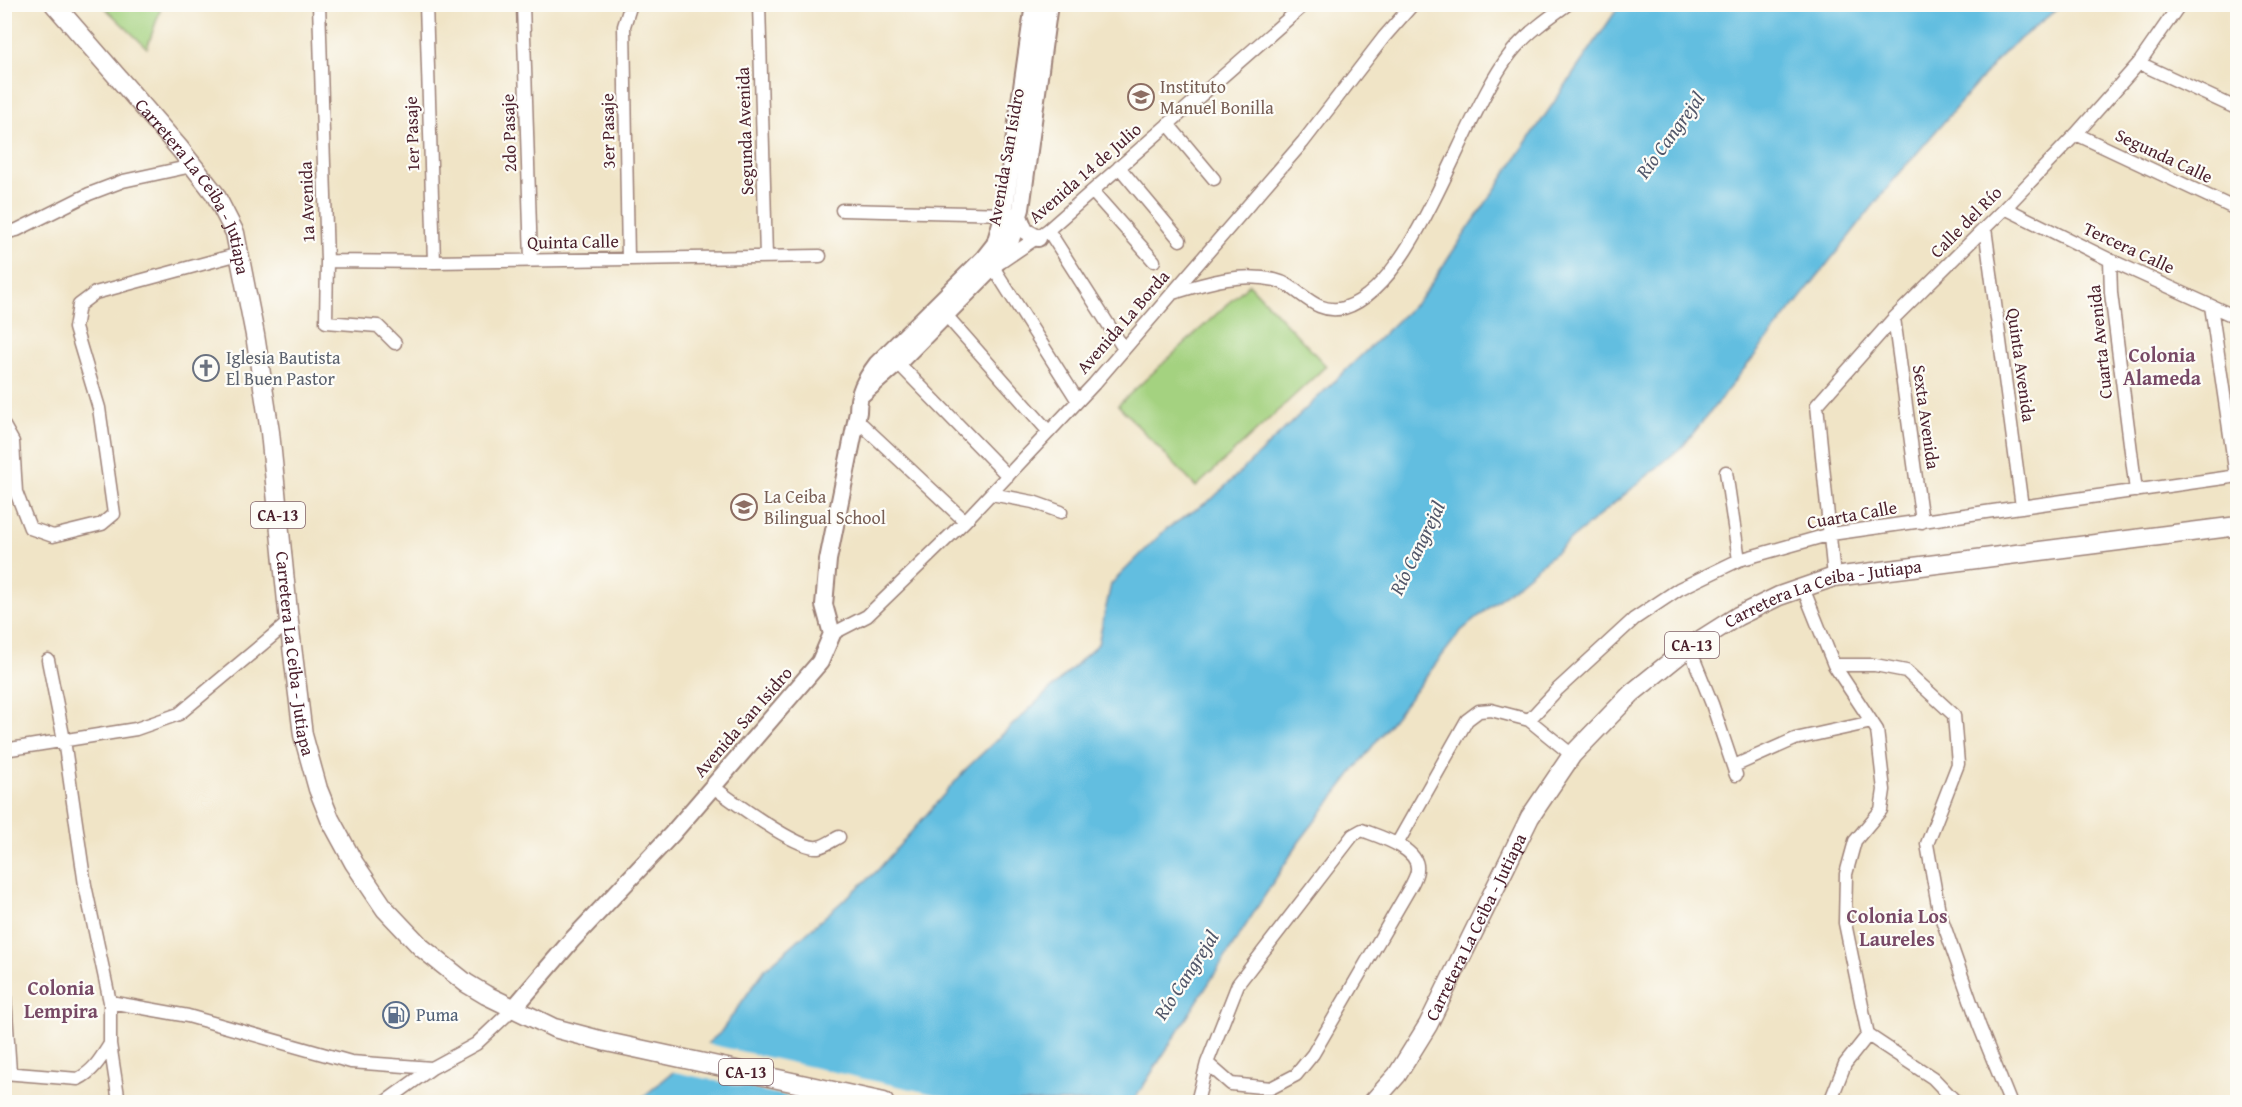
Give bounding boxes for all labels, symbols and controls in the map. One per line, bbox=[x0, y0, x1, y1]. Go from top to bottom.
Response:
street label: Segunda Avenida bbox=[729, 66, 760, 196]
place label: Instituto Manuel Bonilla bbox=[1160, 73, 1274, 121]
school or university icon: Instituto Manuel Bonilla bbox=[1126, 82, 1156, 112]
water label: Río Cangrejal bbox=[1628, 85, 1711, 185]
street label: Avenida San Isidro bbox=[980, 86, 1031, 228]
street label: Carretera La Ceiba - Jutiapa bbox=[129, 92, 257, 277]
street label: 2do Pasaje bbox=[494, 93, 523, 173]
street label: 3er Pasaje bbox=[593, 93, 622, 169]
street label: 1er Pasaje bbox=[397, 96, 426, 172]
street label: Avenida 14 de Julio bbox=[1022, 116, 1147, 229]
street label: Segunda Calle bbox=[2111, 121, 2217, 190]
street label: 1a Avenida bbox=[292, 160, 321, 243]
street label: Calle del Río bbox=[1923, 179, 2008, 264]
street label: Tercera Calle bbox=[2079, 215, 2179, 280]
street label: Quinta Calle bbox=[527, 227, 619, 256]
street label: Avenida La Borda bbox=[1070, 263, 1176, 380]
street label: Cuarta Avenida bbox=[2080, 283, 2119, 400]
street label: Quinta Avenida bbox=[2000, 306, 2043, 424]
district label: Colonia Alameda bbox=[2123, 340, 2202, 392]
place label: Iglesia Bautista El Buen Pastor bbox=[226, 344, 341, 392]
church icon: Iglesia Bautista El Buen Pastor bbox=[191, 353, 221, 383]
street label: Sexta Avenida bbox=[1906, 363, 1947, 471]
place label: La Ceiba Bilingual School bbox=[764, 483, 886, 531]
school or university icon: La Ceiba Bilingual School bbox=[729, 492, 759, 522]
street label: Cuarta Calle bbox=[1805, 493, 1899, 536]
water label: Río Cangrejal bbox=[1381, 496, 1452, 600]
road number: CA-13 bbox=[251, 502, 305, 528]
street label: Carretera La Ceiba - Jutiapa bbox=[269, 550, 322, 759]
street label: Carretera La Ceiba - Jutiapa bbox=[1719, 552, 1924, 634]
road number: CA-13 bbox=[1665, 632, 1719, 658]
street label: Avenida San Isidro bbox=[687, 660, 799, 783]
street label: Carretera La Ceiba - Jutiapa bbox=[1418, 828, 1533, 1025]
district label: Colonia Los Laureles bbox=[1846, 901, 1948, 953]
water label: Río Cangrejal bbox=[1145, 924, 1225, 1026]
district label: Colonia Lempira bbox=[24, 973, 99, 1025]
fuel station icon: Puma bbox=[381, 1000, 411, 1030]
place label: Puma bbox=[416, 1001, 459, 1028]
road number: CA-13 bbox=[719, 1059, 773, 1085]

